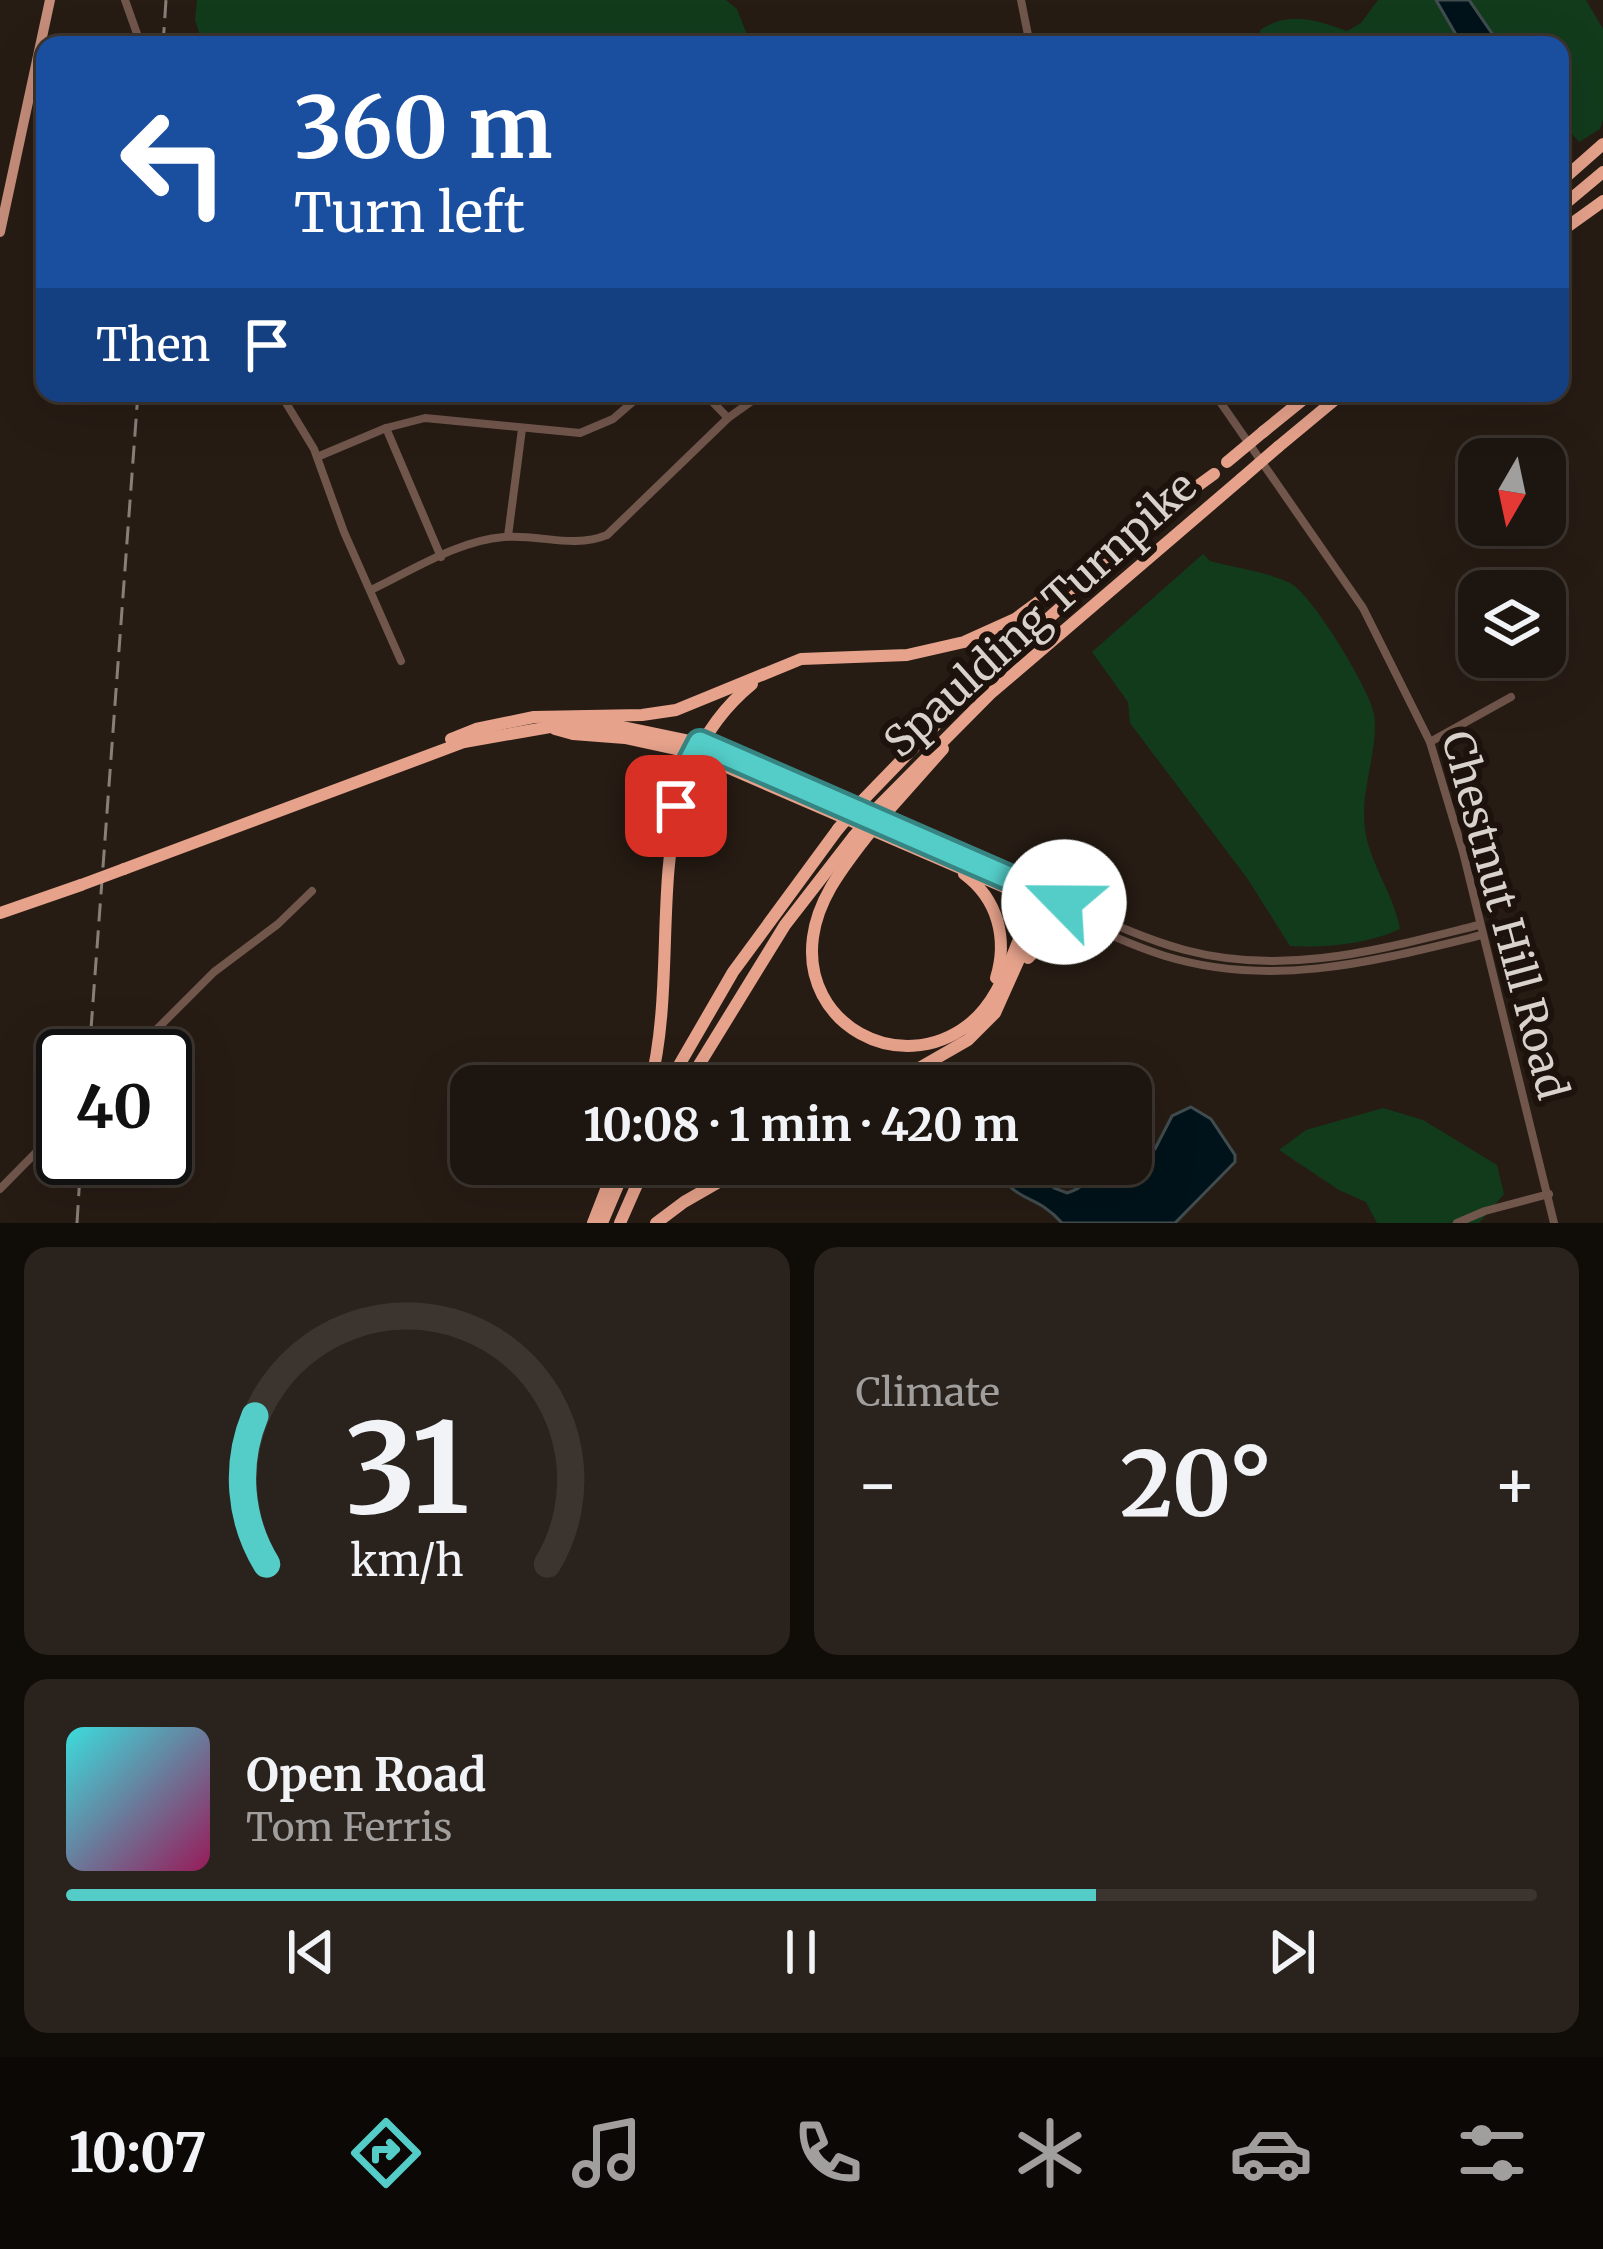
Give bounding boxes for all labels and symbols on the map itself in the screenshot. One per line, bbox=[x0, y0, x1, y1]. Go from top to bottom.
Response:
north arrow bbox=[1458, 438, 1566, 546]
street label: Spaulding Turnpike bbox=[873, 460, 1207, 768]
street label: Chestnut Hill Road bbox=[1431, 725, 1579, 1105]
pin bbox=[625, 755, 727, 857]
position arrow bbox=[1001, 839, 1127, 965]
speed limit sign: 40 bbox=[36, 1029, 192, 1185]

